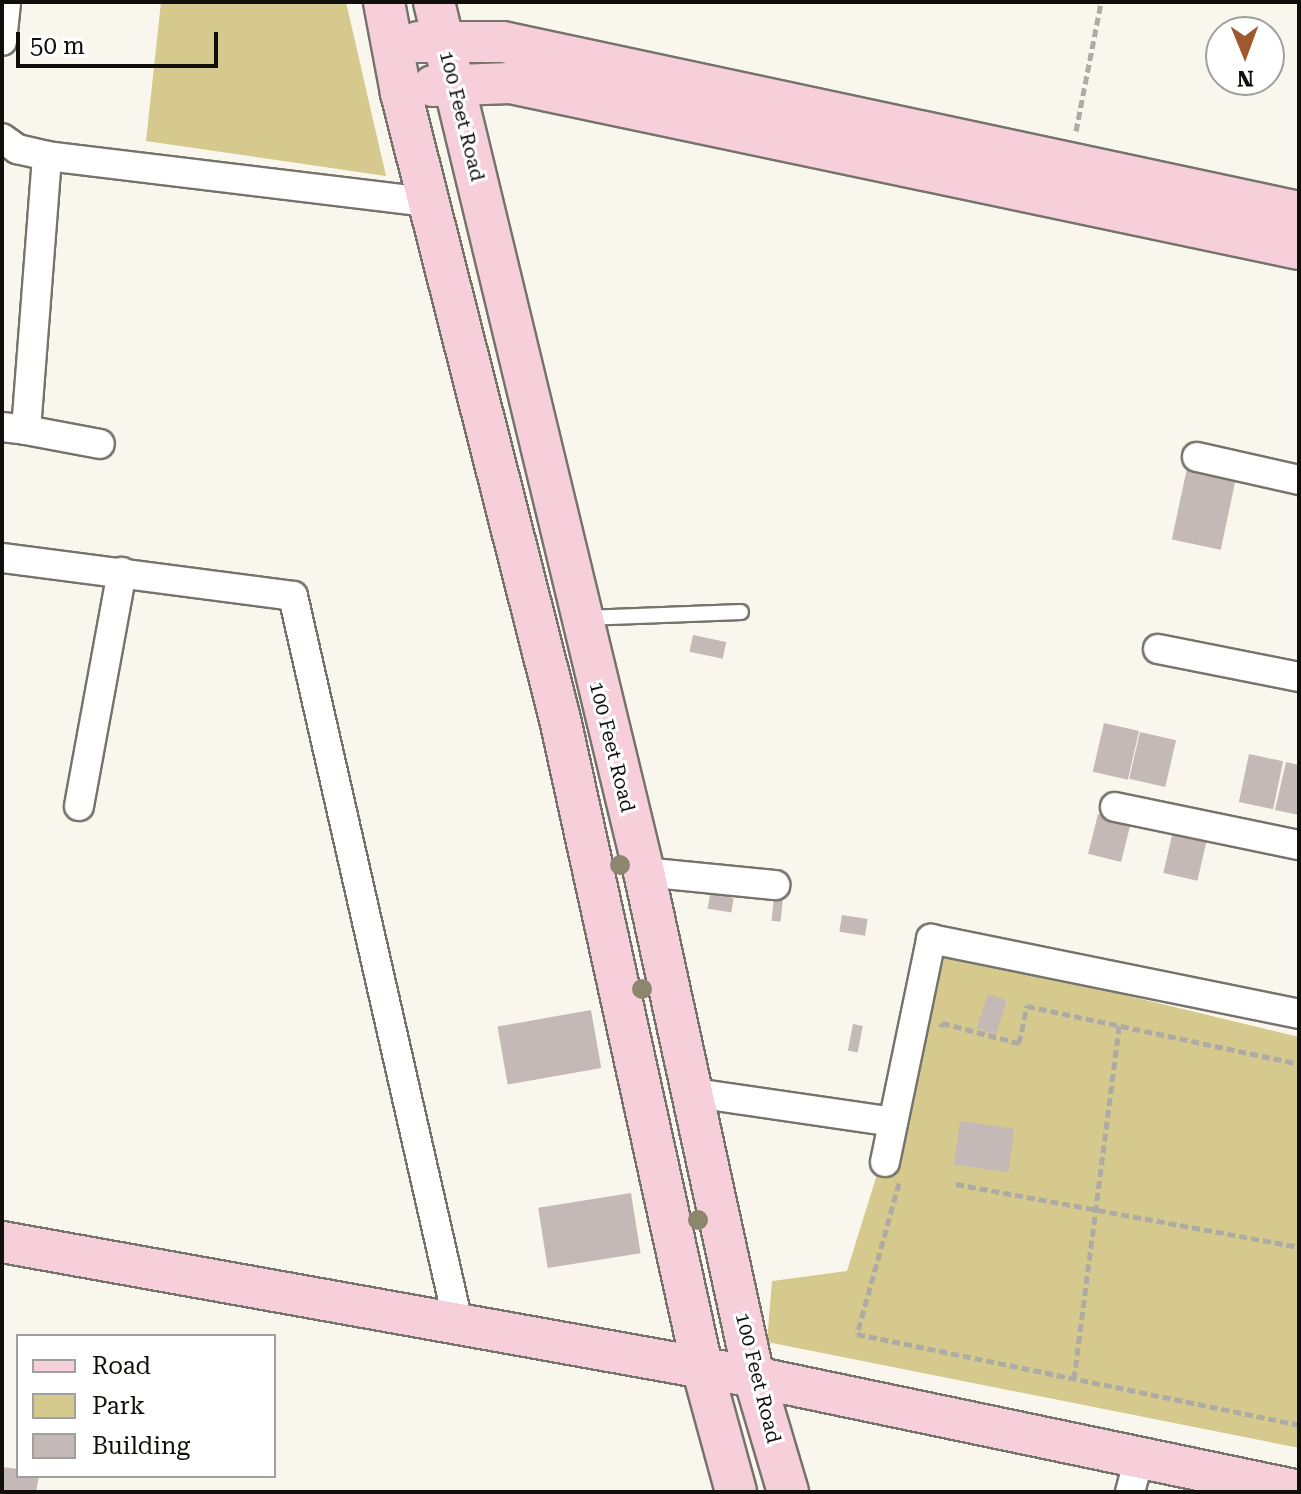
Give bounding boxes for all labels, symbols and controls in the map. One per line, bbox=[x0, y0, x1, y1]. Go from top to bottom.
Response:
scale bar bbox=[20, 16, 222, 66]
north arrow bbox=[1205, 16, 1285, 96]
text: 50 m bbox=[30, 32, 85, 60]
street label: 100 Feet Road bbox=[434, 48, 490, 184]
text: N bbox=[1237, 66, 1254, 91]
street label: 100 Feet Road bbox=[584, 679, 640, 815]
street label: 100 Feet Road bbox=[730, 1310, 786, 1446]
legend bbox=[16, 1334, 276, 1478]
text: Road bbox=[92, 1352, 151, 1380]
text: Park bbox=[92, 1392, 145, 1420]
text: Building bbox=[92, 1432, 190, 1460]

